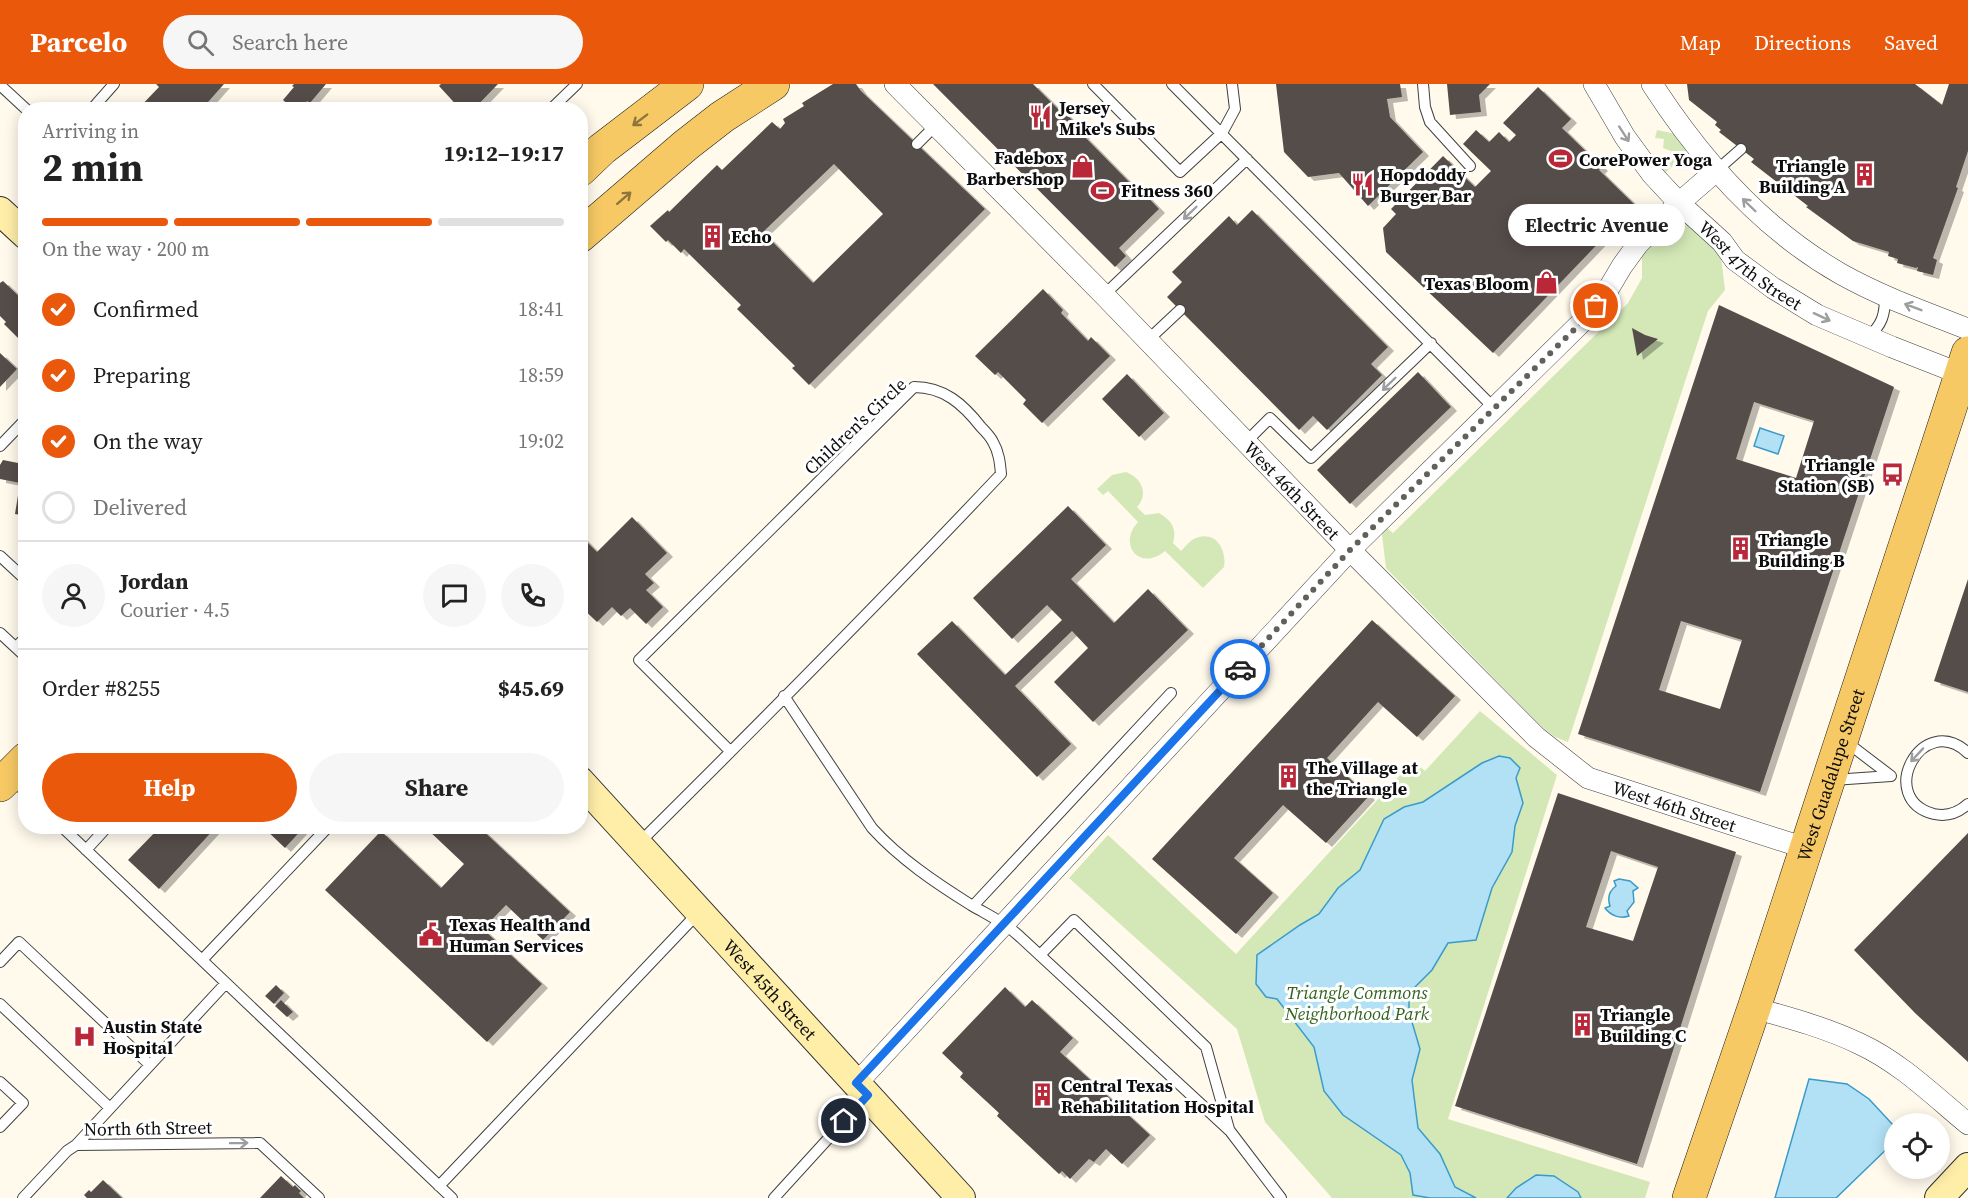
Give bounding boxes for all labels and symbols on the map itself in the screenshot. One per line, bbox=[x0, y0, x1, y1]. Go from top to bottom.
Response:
place label: Jersey Mike's Subs bbox=[1058, 95, 1155, 141]
restaurant icon: Jersey Mike's Subs bbox=[1028, 104, 1054, 130]
one-way arrow bbox=[632, 113, 648, 126]
one-way arrow bbox=[1618, 125, 1630, 142]
place label: Fadebox Barbershop bbox=[966, 145, 1064, 191]
sports icon: CorePower Yoga bbox=[1548, 146, 1574, 172]
place label: CorePower Yoga bbox=[1579, 147, 1713, 172]
place label: Triangle Building A bbox=[1759, 153, 1846, 199]
shop icon: Fadebox Barbershop bbox=[1069, 154, 1095, 180]
place label: Hopdoddy Burger Bar bbox=[1380, 162, 1472, 208]
building icon: Triangle Building A bbox=[1851, 162, 1877, 188]
restaurant icon: Hopdoddy Burger Bar bbox=[1349, 171, 1375, 197]
sports icon: Fitness 360 bbox=[1090, 177, 1116, 203]
place label: Fitness 360 bbox=[1121, 178, 1213, 203]
one-way arrow bbox=[616, 191, 631, 205]
one-way arrow bbox=[1742, 197, 1757, 212]
callout: Electric Avenue bbox=[1508, 204, 1684, 246]
one-way arrow bbox=[1182, 206, 1197, 221]
street label: West 47th Street bbox=[1693, 214, 1807, 315]
building icon: Echo bbox=[700, 223, 726, 249]
place label: Echo bbox=[731, 224, 772, 249]
shop icon: Texas Bloom bbox=[1534, 270, 1560, 296]
place label: Texas Bloom bbox=[1424, 271, 1529, 296]
pin bbox=[1570, 280, 1621, 331]
one-way arrow bbox=[1905, 301, 1923, 312]
one-way arrow bbox=[1813, 311, 1831, 323]
street label: Children's Circle bbox=[798, 372, 912, 480]
one-way arrow bbox=[1381, 376, 1396, 391]
street label: West 46th Street bbox=[1239, 435, 1346, 545]
place label: Triangle Station (SB) bbox=[1778, 452, 1875, 498]
bus stop icon: Triangle Station (SB) bbox=[1880, 461, 1906, 487]
place label: Triangle Building B bbox=[1758, 527, 1845, 573]
building icon: Triangle Building B bbox=[1727, 536, 1753, 562]
courier bbox=[1210, 639, 1270, 699]
street label: West Guadalupe Street bbox=[1790, 685, 1870, 864]
one-way arrow bbox=[1910, 747, 1924, 762]
place label: The Village at the Triangle bbox=[1306, 755, 1418, 801]
building icon: The Village at the Triangle bbox=[1275, 764, 1301, 790]
street label: West 46th Street bbox=[1609, 774, 1739, 838]
place label: Texas Health and Human Services bbox=[449, 912, 591, 958]
public building icon: Texas Health and Human Services bbox=[418, 921, 444, 947]
street label: West 45th Street bbox=[718, 933, 823, 1045]
park label: Triangle Commons Neighborhood Park bbox=[1284, 980, 1430, 1026]
place label: Triangle Building C bbox=[1600, 1002, 1686, 1048]
building icon: Triangle Building C bbox=[1569, 1011, 1595, 1037]
place label: Austin State Hospital bbox=[103, 1014, 202, 1060]
hospital icon: Austin State Hospital bbox=[72, 1023, 98, 1049]
place label: Central Texas Rehabilitation Hospital bbox=[1061, 1073, 1254, 1119]
building icon: Central Texas Rehabilitation Hospital bbox=[1030, 1082, 1056, 1108]
pin bbox=[818, 1095, 869, 1146]
street label: North 6th Street bbox=[84, 1114, 212, 1142]
one-way arrow bbox=[229, 1138, 249, 1149]

